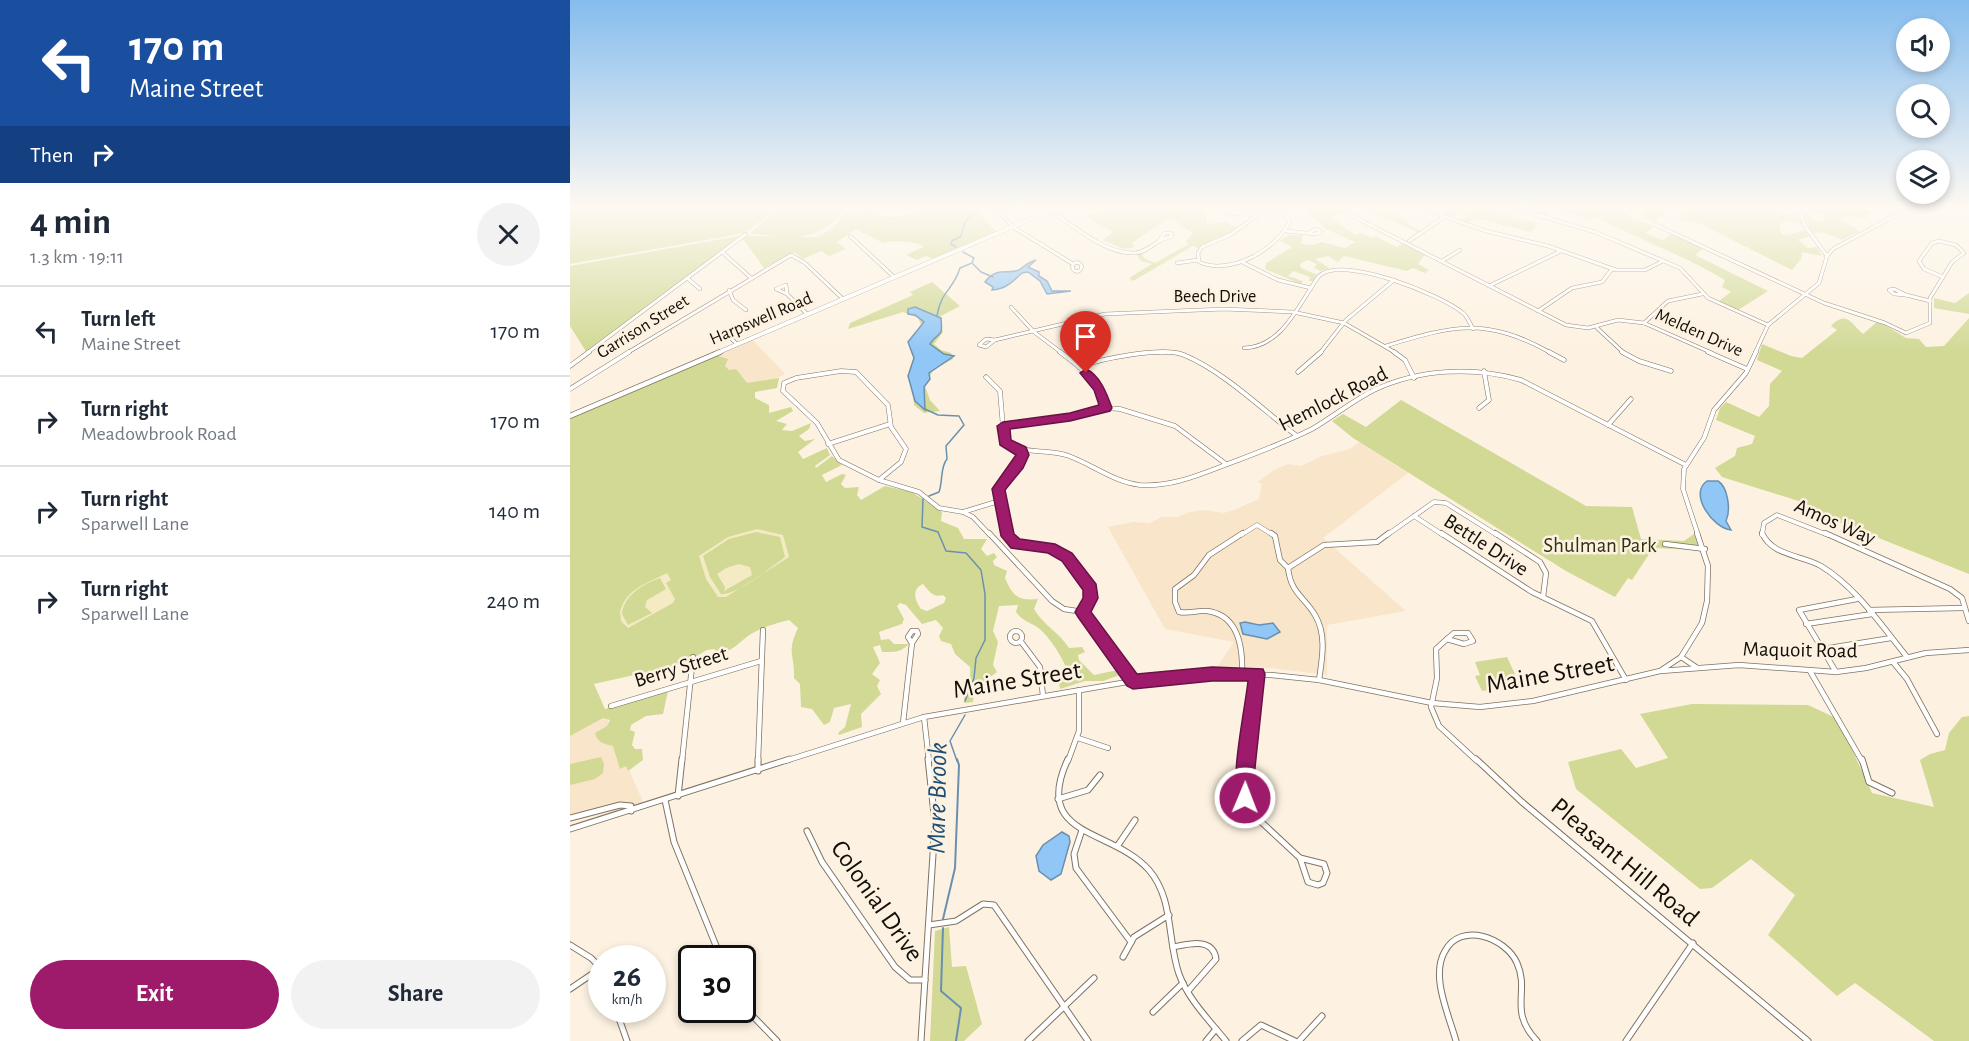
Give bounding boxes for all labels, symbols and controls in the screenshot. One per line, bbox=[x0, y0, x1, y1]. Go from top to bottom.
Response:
map controls bbox=[1896, 18, 1950, 204]
button: sound bbox=[1896, 18, 1950, 72]
icon: left bbox=[30, 24, 108, 102]
text: 170 m bbox=[129, 26, 224, 68]
text: Maine Street bbox=[129, 75, 263, 102]
button: search bbox=[1896, 84, 1950, 138]
icon: right bbox=[86, 138, 119, 171]
text: Then bbox=[30, 144, 74, 166]
button: layers bbox=[1896, 150, 1950, 204]
button: close bbox=[477, 203, 540, 266]
text: 4 min bbox=[30, 204, 111, 240]
text: 1.3 km · 19:11 bbox=[30, 247, 124, 267]
street label: Beech Drive bbox=[1174, 288, 1256, 306]
street label: Harpswell Road bbox=[707, 289, 815, 349]
street label: Garrison Street bbox=[594, 291, 692, 362]
street label: Melden Drive bbox=[1652, 306, 1746, 360]
text: Turn left bbox=[81, 308, 155, 330]
pin bbox=[1060, 311, 1111, 373]
icon: left bbox=[30, 315, 63, 348]
text: 170 m bbox=[490, 320, 540, 342]
icon: arrive bbox=[1069, 320, 1102, 353]
text: Maine Street bbox=[81, 334, 181, 354]
street label: Hemlock Road bbox=[1275, 363, 1391, 435]
text: Turn right bbox=[81, 398, 168, 420]
icon: right bbox=[30, 405, 63, 438]
text: 170 m bbox=[490, 410, 540, 432]
text: Meadowbrook Road bbox=[81, 424, 237, 444]
text: Turn right bbox=[81, 488, 168, 510]
icon: right bbox=[30, 495, 63, 528]
street label: Amos Way bbox=[1791, 495, 1879, 549]
text: 140 m bbox=[489, 500, 540, 522]
street label: Bettle Drive bbox=[1440, 510, 1532, 580]
text: Sparwell Lane bbox=[81, 514, 189, 534]
park label: Shulman Park bbox=[1543, 535, 1657, 556]
text: Turn right bbox=[81, 578, 168, 600]
icon: right bbox=[30, 585, 63, 618]
text: 240 m bbox=[487, 590, 540, 612]
text: Sparwell Lane bbox=[81, 604, 189, 624]
street label: Maquoit Road bbox=[1742, 639, 1858, 662]
street label: Berry Street bbox=[632, 643, 730, 691]
street label: Maine Street bbox=[1484, 650, 1616, 698]
street label: Maine Street bbox=[951, 657, 1083, 703]
water label: Mare Brook bbox=[923, 742, 951, 854]
position arrow bbox=[1213, 766, 1277, 830]
street label: Pleasant Hill Road bbox=[1546, 793, 1704, 931]
street label: Colonial Drive bbox=[826, 836, 928, 966]
speed limit sign: 30 bbox=[678, 945, 756, 1023]
button: Exit bbox=[30, 960, 279, 1029]
button: Share bbox=[291, 960, 540, 1029]
text: 26 bbox=[613, 962, 641, 992]
text: km/h bbox=[612, 992, 642, 1007]

